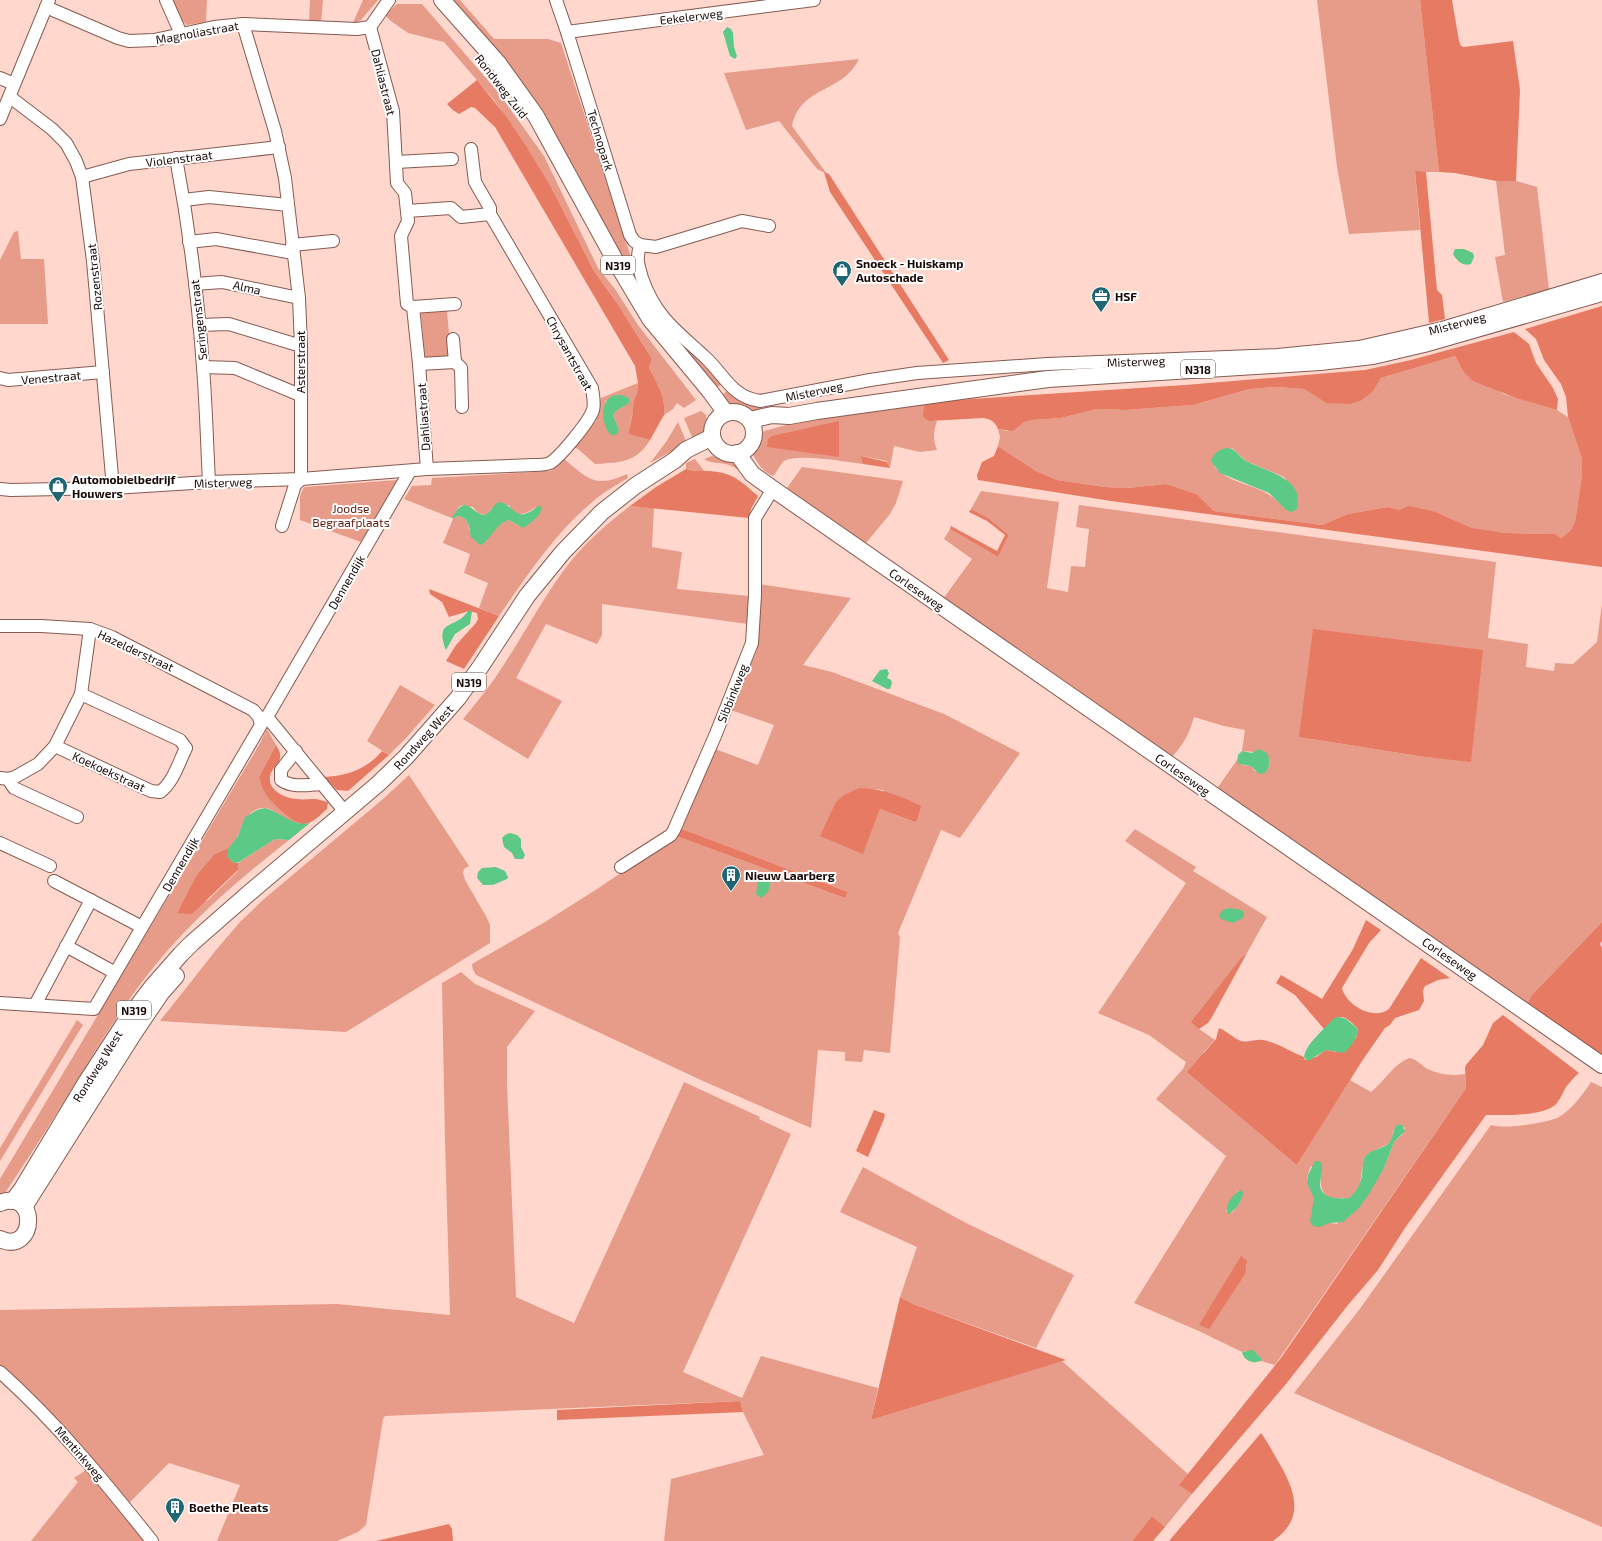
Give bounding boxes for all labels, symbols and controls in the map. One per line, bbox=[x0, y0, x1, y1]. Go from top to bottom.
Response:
street label: Eekelerweg bbox=[659, 5, 724, 27]
street label: Magnoliastraat bbox=[154, 18, 240, 46]
street label: Dahliastraat bbox=[369, 47, 399, 117]
street label: Rondweg Zuid bbox=[473, 51, 531, 121]
street label: Technopark bbox=[585, 108, 617, 172]
street label: Violenstraat bbox=[145, 147, 214, 169]
street label: Rozenstraat bbox=[83, 243, 104, 311]
road number: N319 bbox=[601, 256, 635, 274]
place label: Snoeck - Huiskamp Autoschade bbox=[856, 256, 963, 284]
shop icon: Snoeck - Huiskamp Autoschade bbox=[831, 259, 853, 287]
street label: Alma bbox=[232, 277, 262, 297]
street label: Seringenstraat bbox=[187, 278, 209, 361]
office icon: HSF bbox=[1090, 285, 1112, 313]
place label: HSF bbox=[1115, 289, 1137, 303]
street label: Misterweg bbox=[1427, 309, 1487, 337]
street label: Chrysantstraat bbox=[544, 314, 596, 393]
street label: Asterstraat bbox=[293, 330, 307, 393]
street label: Misterweg bbox=[1107, 353, 1166, 369]
road number: N318 bbox=[1181, 360, 1215, 378]
street label: Venestraat bbox=[21, 367, 82, 387]
street label: Misterweg bbox=[784, 378, 844, 404]
street label: Dahliastraat bbox=[414, 382, 432, 451]
place label: Automobielbedrijf Houwers bbox=[72, 472, 177, 500]
street label: Misterweg bbox=[194, 474, 253, 490]
shop icon: Automobielbedrijf Houwers bbox=[47, 475, 69, 503]
park label: Joodse Begraafplaats bbox=[312, 501, 390, 529]
street label: Dennendijk bbox=[325, 552, 368, 612]
street label: Corleseweg bbox=[887, 565, 947, 613]
street label: Hazelderstraat bbox=[96, 626, 177, 674]
street label: Sibbinkweg bbox=[714, 661, 750, 725]
road number: N319 bbox=[452, 673, 486, 691]
street label: Rondweg West bbox=[390, 702, 456, 772]
street label: Koekoekstraat bbox=[70, 748, 148, 794]
street label: Corleseweg bbox=[1153, 750, 1213, 798]
street label: Dennendijk bbox=[159, 834, 202, 894]
building icon: Nieuw Laarberg bbox=[720, 864, 742, 892]
place label: Nieuw Laarberg bbox=[745, 868, 835, 882]
street label: Corleseweg bbox=[1420, 934, 1480, 982]
road number: N319 bbox=[117, 1001, 151, 1019]
street label: Rondweg West bbox=[69, 1027, 125, 1104]
street label: Mentinkweg bbox=[53, 1423, 108, 1483]
building icon: Boethe Pleats bbox=[164, 1496, 186, 1524]
place label: Boethe Pleats bbox=[189, 1500, 268, 1514]

